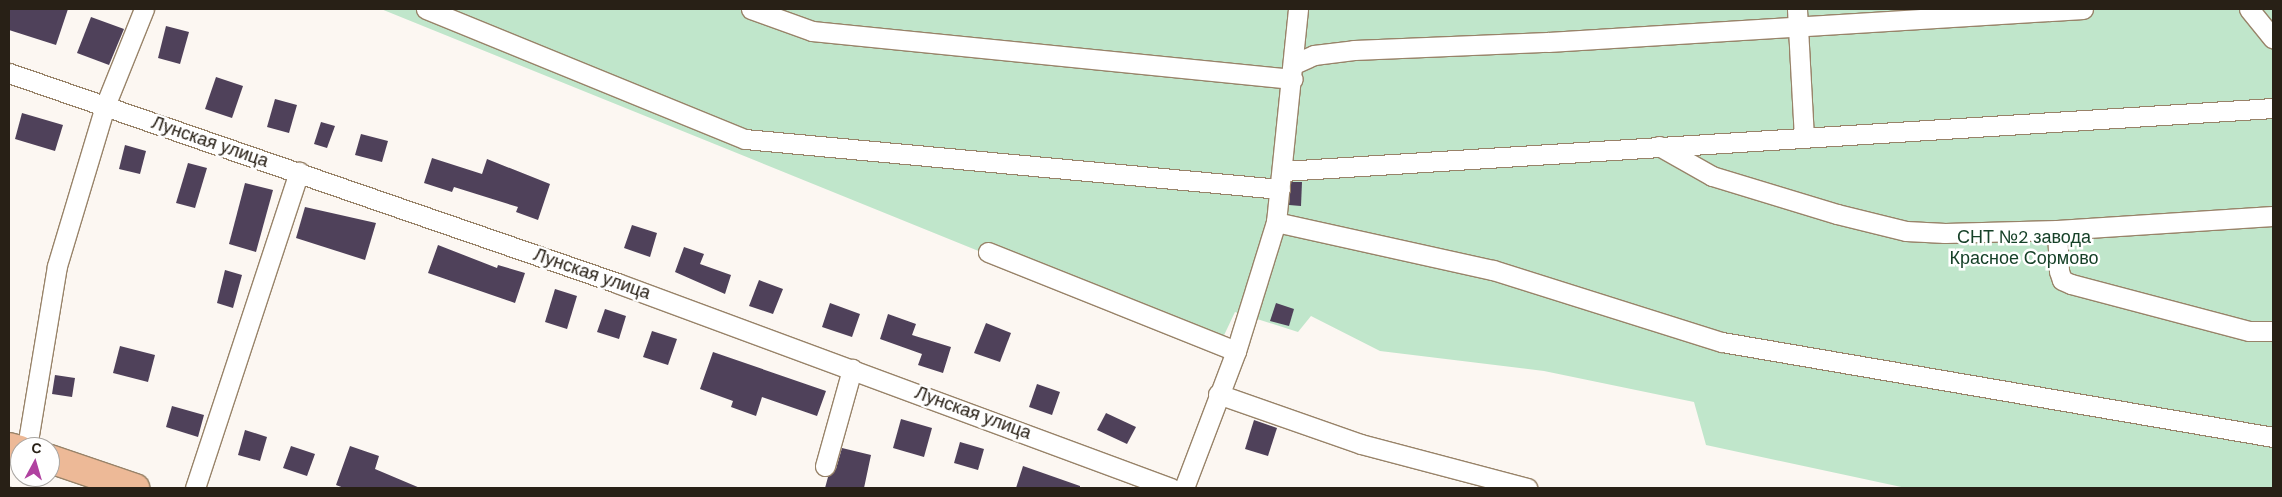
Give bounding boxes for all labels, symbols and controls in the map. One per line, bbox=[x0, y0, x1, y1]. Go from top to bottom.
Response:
street label: Лунская улица bbox=[149, 112, 271, 172]
park label: СНТ №2 завода Красное Сормово bbox=[1949, 227, 2099, 270]
street label: Лунская улица bbox=[531, 244, 653, 304]
street label: Лунская улица bbox=[912, 382, 1034, 444]
north arrow bbox=[10, 437, 60, 487]
text: С bbox=[30, 439, 42, 458]

